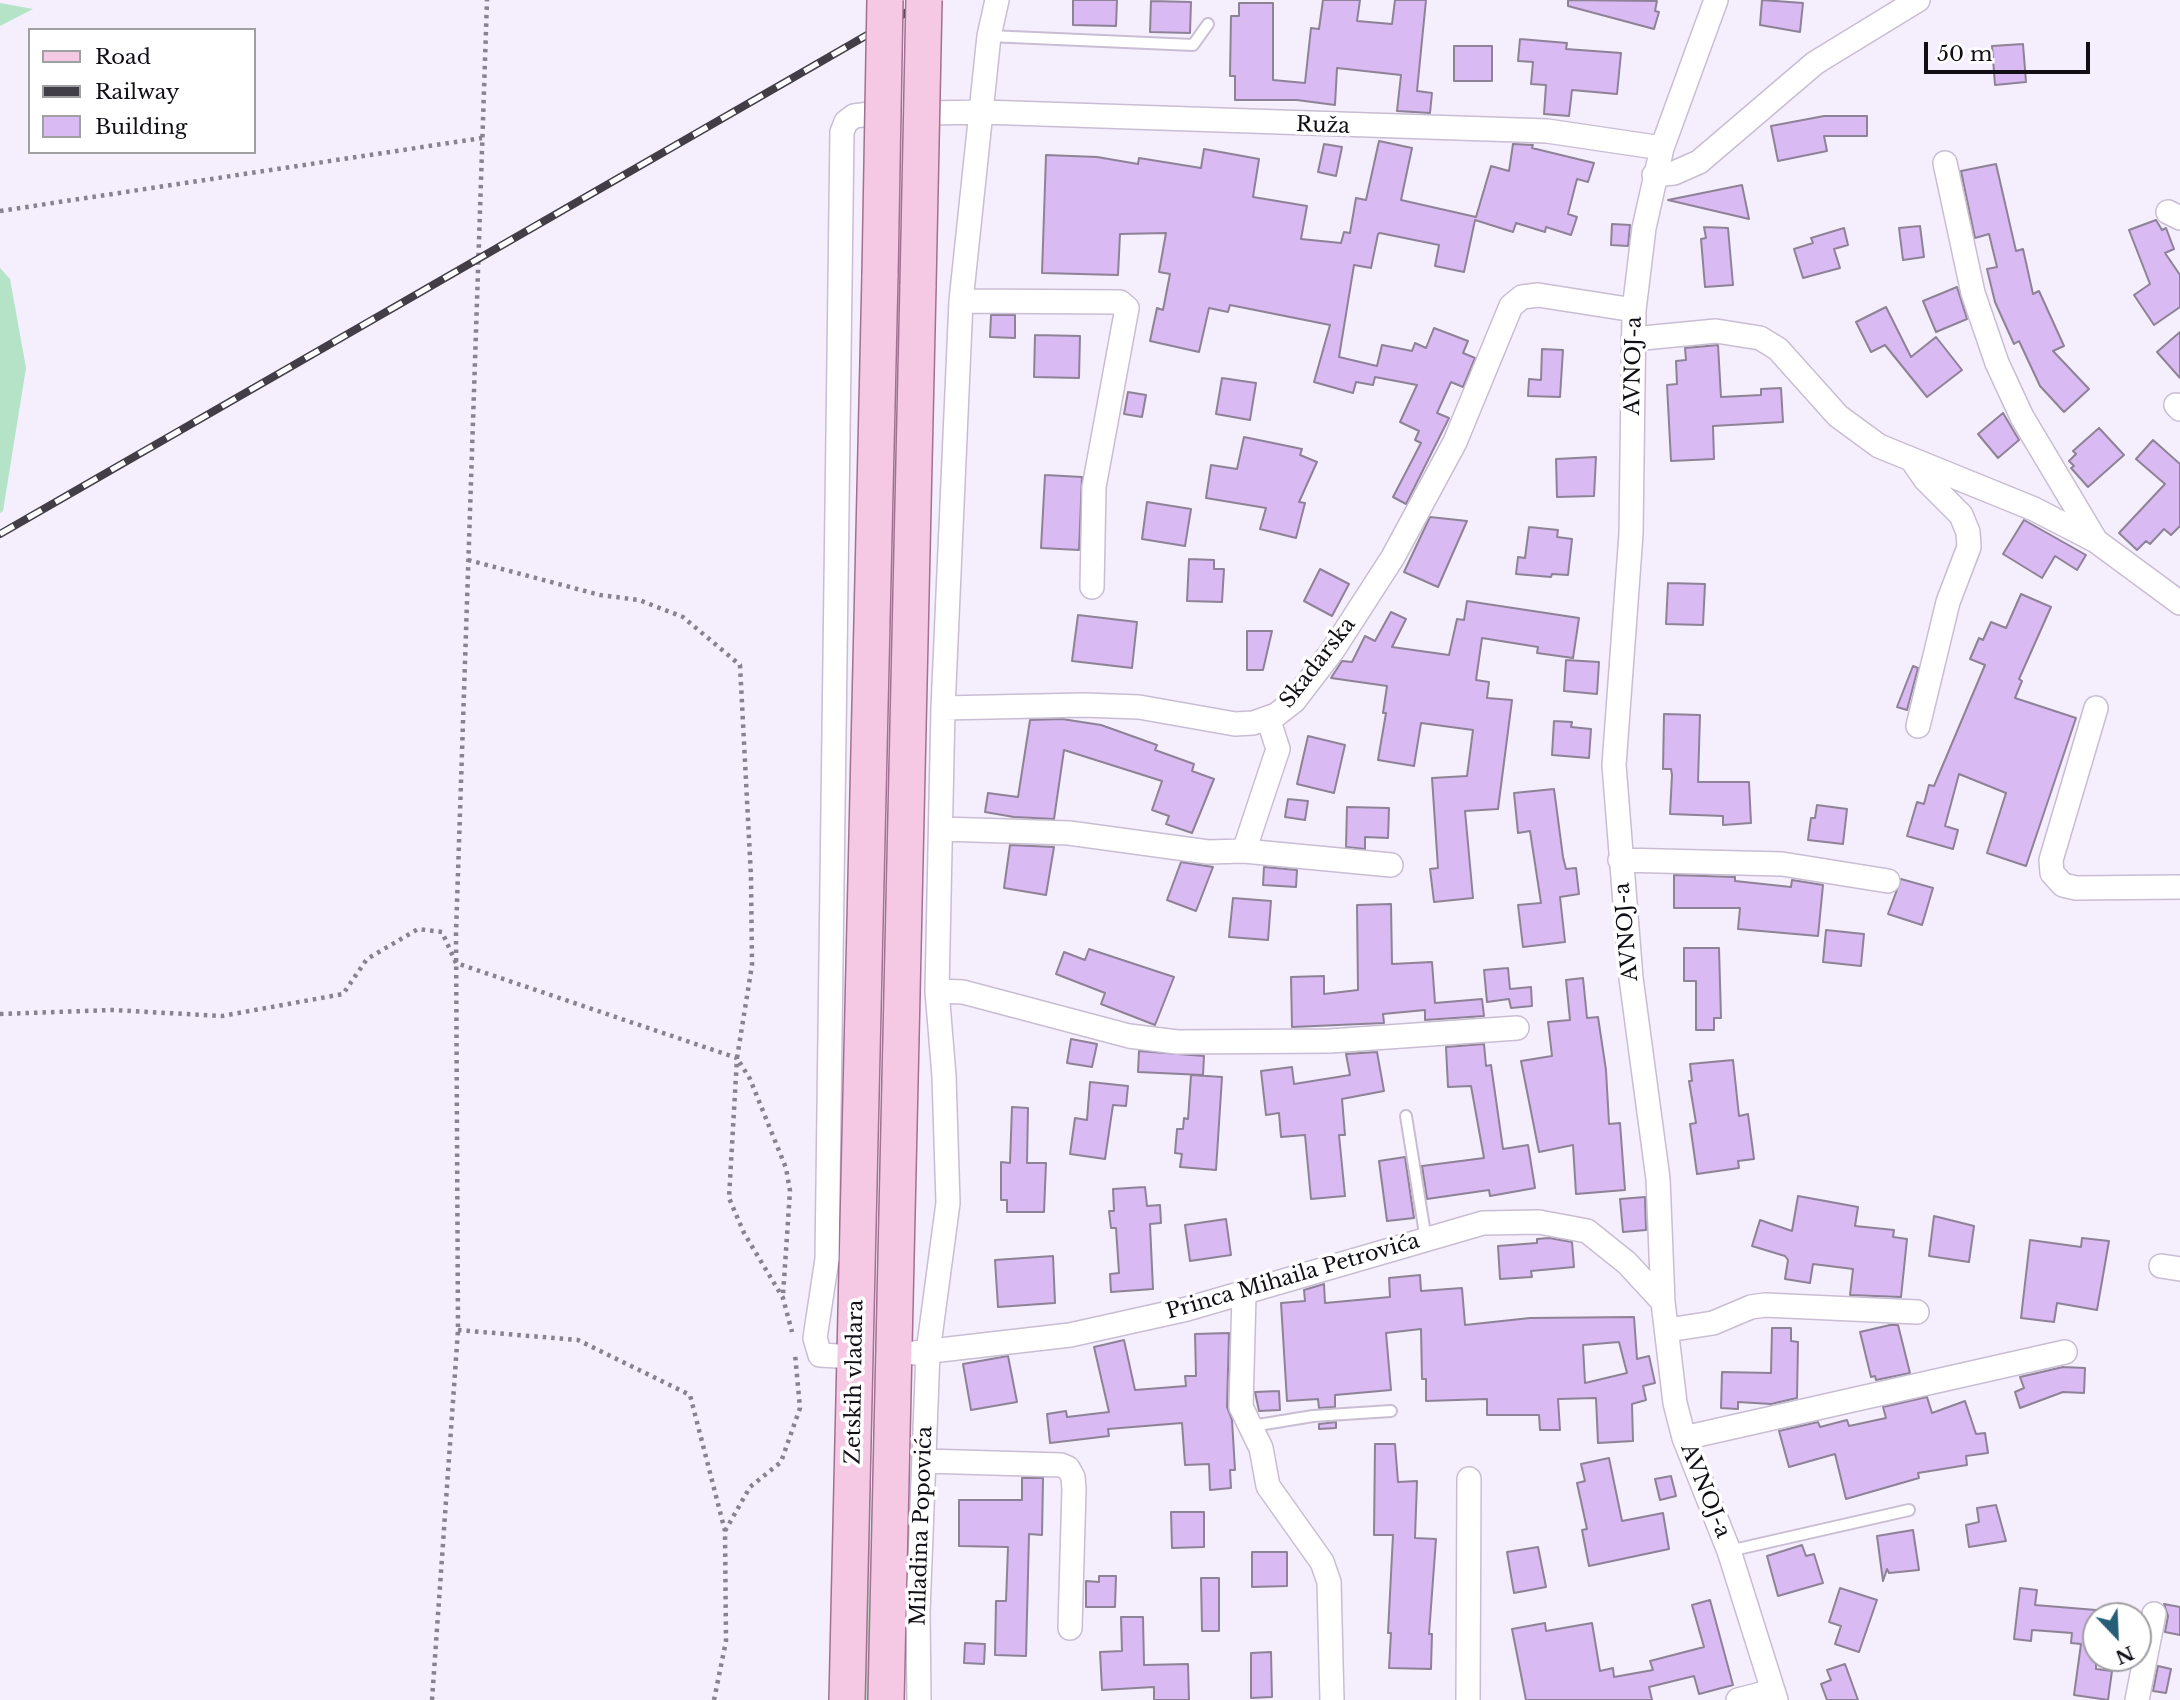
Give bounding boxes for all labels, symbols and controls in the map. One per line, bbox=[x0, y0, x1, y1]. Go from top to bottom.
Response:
legend bbox=[28, 28, 256, 154]
scale bar bbox=[1928, 28, 2094, 72]
text: 50 m bbox=[1937, 41, 1992, 67]
text: Road bbox=[95, 44, 151, 70]
text: Railway bbox=[95, 79, 179, 105]
street label: Ruža bbox=[1296, 112, 1350, 140]
text: Building bbox=[95, 114, 187, 140]
street label: AVNOJ-a bbox=[1621, 316, 1647, 416]
street label: Skadarska bbox=[1275, 613, 1361, 713]
street label: AVNOJ-a bbox=[1610, 882, 1644, 982]
street label: Princa Mihaila Petrovića bbox=[1163, 1229, 1423, 1325]
street label: Zetskih vladara bbox=[841, 1299, 869, 1465]
street label: Miladina Popovića bbox=[906, 1426, 938, 1626]
street label: AVNOJ-a bbox=[1675, 1440, 1735, 1542]
north arrow bbox=[2082, 1602, 2152, 1672]
text: N bbox=[2112, 1641, 2137, 1669]

